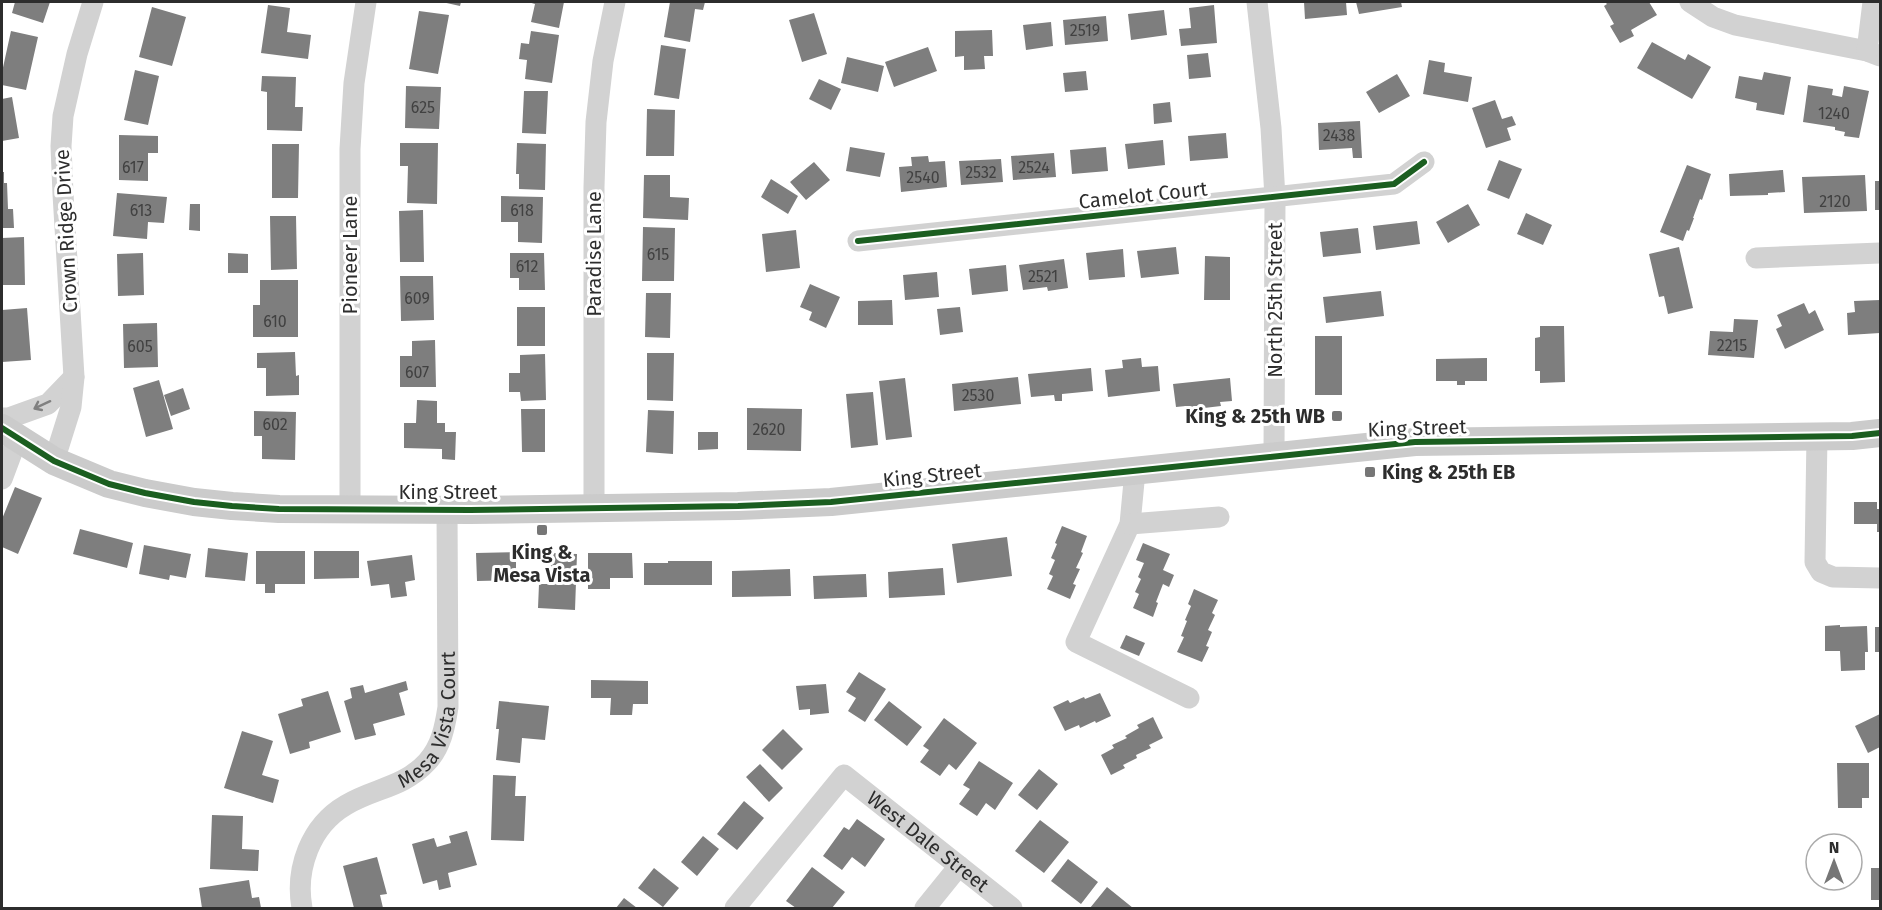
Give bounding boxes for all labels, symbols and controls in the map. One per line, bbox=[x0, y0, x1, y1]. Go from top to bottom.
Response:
house number: 2519 bbox=[1070, 21, 1100, 40]
house number: 625 bbox=[411, 98, 435, 117]
house number: 1240 bbox=[1818, 104, 1850, 123]
house number: 2438 bbox=[1323, 126, 1355, 145]
street label: Crown Ridge Drive bbox=[50, 149, 82, 313]
house number: 617 bbox=[122, 158, 144, 177]
house number: 2524 bbox=[1018, 158, 1050, 177]
house number: 2532 bbox=[965, 163, 997, 182]
house number: 2540 bbox=[906, 168, 940, 187]
street label: Camelot Court bbox=[1078, 176, 1209, 214]
street label: Paradise Lane bbox=[582, 191, 606, 317]
house number: 2120 bbox=[1819, 192, 1851, 211]
street label: Pioneer Lane bbox=[338, 196, 362, 314]
house number: 613 bbox=[130, 201, 152, 220]
house number: 618 bbox=[510, 201, 534, 220]
street label: North 25th Street bbox=[1263, 221, 1287, 378]
house number: 615 bbox=[647, 245, 669, 264]
house number: 612 bbox=[516, 257, 538, 276]
house number: 2521 bbox=[1028, 267, 1058, 286]
house number: 609 bbox=[404, 289, 430, 308]
house number: 610 bbox=[263, 312, 287, 331]
house number: 2215 bbox=[1717, 336, 1747, 355]
house number: 605 bbox=[127, 337, 153, 356]
house number: 607 bbox=[405, 363, 429, 382]
house number: 2530 bbox=[962, 386, 994, 405]
one-way arrow bbox=[33, 400, 51, 411]
place label: King & 25th WB bbox=[1185, 404, 1325, 428]
marker: King & 25th WB bbox=[1330, 409, 1344, 423]
street label: King Street bbox=[1367, 414, 1468, 442]
house number: 602 bbox=[262, 415, 288, 434]
house number: 2620 bbox=[752, 420, 786, 439]
street label: King Street bbox=[881, 458, 983, 492]
place label: King & 25th EB bbox=[1382, 460, 1515, 484]
marker: King & 25th EB bbox=[1363, 465, 1377, 479]
street label: King Street bbox=[398, 480, 498, 504]
marker: King & Mesa Vista bbox=[535, 523, 549, 537]
place label: King & Mesa Vista bbox=[493, 540, 591, 587]
street label: Mesa Vista Court bbox=[393, 650, 460, 793]
street label: West Dale Street bbox=[862, 786, 994, 898]
north arrow bbox=[1804, 832, 1864, 892]
text: N bbox=[1829, 838, 1839, 857]

